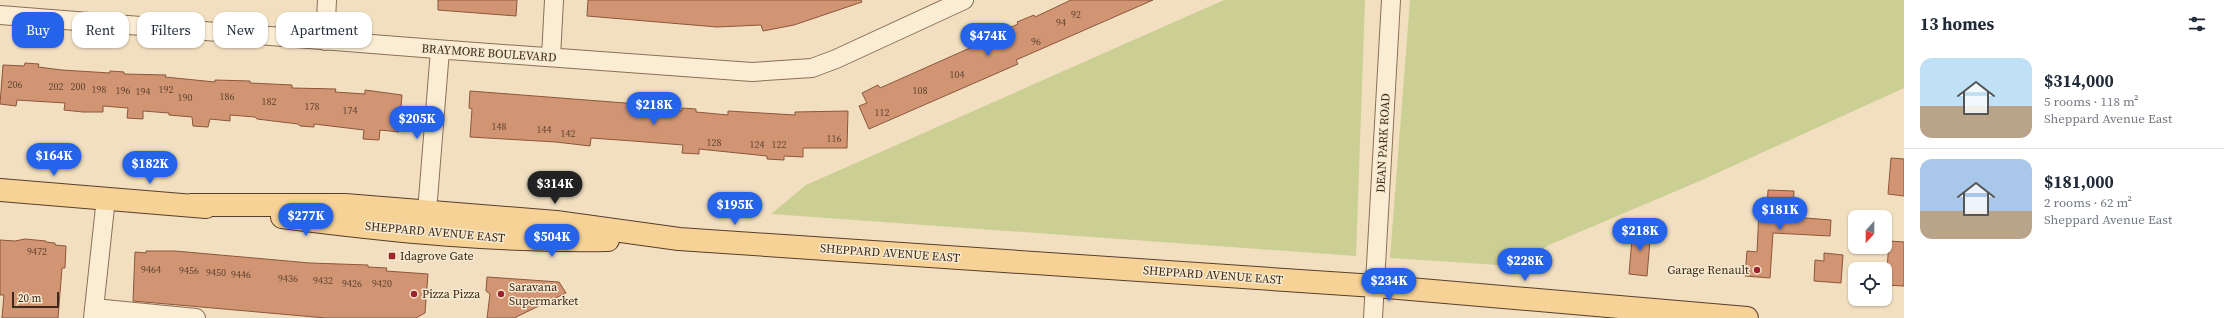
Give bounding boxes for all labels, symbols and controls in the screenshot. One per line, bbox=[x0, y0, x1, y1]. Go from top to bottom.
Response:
house number: 92 bbox=[1071, 8, 1081, 21]
chip: Buy bbox=[12, 12, 64, 48]
chip: Rent bbox=[72, 12, 129, 48]
chip: Filters bbox=[137, 12, 205, 48]
chip: New bbox=[213, 12, 268, 48]
chip: Apartment bbox=[276, 12, 372, 48]
text: 13 homes bbox=[1920, 12, 1994, 36]
icon: filters bbox=[2186, 13, 2208, 35]
house number: 94 bbox=[1056, 16, 1066, 29]
pin: $474K bbox=[960, 23, 1016, 57]
text: $474K bbox=[969, 27, 1007, 44]
house number: 96 bbox=[1031, 35, 1041, 48]
street label: BRAYMORE BOULEVARD bbox=[421, 40, 557, 66]
house number: 104 bbox=[950, 68, 965, 81]
text: $314,000 bbox=[2044, 69, 2114, 93]
icon: home bbox=[1952, 74, 2000, 122]
house number: 206 bbox=[8, 78, 23, 91]
house number: 202 bbox=[49, 80, 64, 93]
house number: 200 bbox=[71, 80, 86, 93]
house number: 198 bbox=[92, 83, 107, 96]
house number: 192 bbox=[159, 83, 174, 96]
house number: 196 bbox=[116, 84, 131, 97]
house number: 108 bbox=[913, 84, 928, 97]
house number: 194 bbox=[136, 85, 151, 98]
house number: 186 bbox=[220, 90, 235, 103]
house number: 190 bbox=[178, 91, 193, 104]
pin: $218K bbox=[626, 92, 682, 126]
street label: DEAN PARK ROAD bbox=[1372, 93, 1394, 193]
text: 5 rooms · 118 m² bbox=[2044, 93, 2139, 110]
house number: 182 bbox=[262, 95, 277, 108]
text: $218K bbox=[635, 96, 673, 113]
house number: 178 bbox=[305, 100, 320, 113]
house number: 174 bbox=[343, 104, 358, 117]
pin: $205K bbox=[389, 106, 445, 140]
house number: 112 bbox=[875, 106, 890, 119]
text: $205K bbox=[398, 110, 436, 127]
text: Sheppard Avenue East bbox=[2044, 110, 2172, 127]
house number: 148 bbox=[492, 120, 507, 133]
house number: 144 bbox=[537, 123, 552, 136]
house number: 142 bbox=[561, 127, 576, 140]
house number: 116 bbox=[827, 132, 842, 145]
house number: 128 bbox=[707, 136, 722, 149]
house number: 124 bbox=[750, 138, 765, 151]
house number: 122 bbox=[772, 138, 787, 151]
pin: $164K bbox=[26, 143, 82, 177]
text: $164K bbox=[35, 147, 73, 164]
pin: $182K bbox=[122, 151, 178, 185]
text: $182K bbox=[131, 155, 169, 172]
text: $181,000 bbox=[2044, 170, 2114, 194]
pin: $314K bbox=[527, 171, 583, 205]
text: $314K bbox=[536, 175, 574, 192]
icon: home bbox=[1952, 175, 2000, 223]
pin: $195K bbox=[707, 192, 763, 226]
text: 2 rooms · 62 m² bbox=[2044, 194, 2132, 211]
text: $195K bbox=[716, 196, 754, 213]
pin: $181K bbox=[1752, 197, 1808, 231]
text: $181K bbox=[1761, 201, 1799, 218]
pin: $277K bbox=[278, 203, 334, 237]
text: $277K bbox=[287, 207, 325, 224]
north arrow bbox=[1848, 210, 1892, 254]
map controls bbox=[1848, 210, 1892, 306]
text: Sheppard Avenue East bbox=[2044, 211, 2172, 228]
street label: SHEPPARD AVENUE EAST bbox=[364, 218, 506, 246]
pin: $218K bbox=[1612, 218, 1668, 252]
text: $218K bbox=[1621, 222, 1659, 239]
pin: $504K bbox=[524, 224, 580, 258]
text: $504K bbox=[533, 228, 571, 245]
street label: SHEPPARD AVENUE EAST bbox=[819, 240, 961, 266]
house number: 9472 bbox=[27, 245, 47, 258]
place label: Idagrove Gate bbox=[400, 248, 474, 264]
pin: $228K bbox=[1497, 248, 1553, 282]
marker: Idagrove Gate bbox=[387, 251, 397, 261]
text: $228K bbox=[1506, 252, 1544, 269]
street label: SHEPPARD AVENUE EAST bbox=[1142, 262, 1284, 288]
place label: Garage Renault bbox=[1667, 262, 1749, 278]
button: locate bbox=[1848, 262, 1892, 306]
house number: 9464 bbox=[141, 263, 161, 276]
house number: 9456 bbox=[179, 264, 199, 277]
marker: Garage Renault bbox=[1752, 265, 1762, 275]
house number: 9450 bbox=[206, 266, 226, 279]
house number: 9446 bbox=[231, 268, 251, 281]
pin: $234K bbox=[1361, 268, 1417, 302]
house number: 9436 bbox=[278, 272, 298, 285]
text: $234K bbox=[1370, 272, 1408, 289]
house number: 9432 bbox=[313, 274, 333, 287]
house number: 9426 bbox=[342, 277, 362, 290]
house number: 9420 bbox=[372, 277, 392, 290]
place label: Saravana Supermarket bbox=[509, 279, 578, 309]
place label: Pizza Pizza bbox=[422, 286, 481, 302]
marker: Pizza Pizza bbox=[409, 289, 419, 299]
marker: Saravana Supermarket bbox=[496, 289, 506, 299]
scale bar bbox=[12, 290, 59, 309]
text: 20 m bbox=[18, 291, 41, 306]

